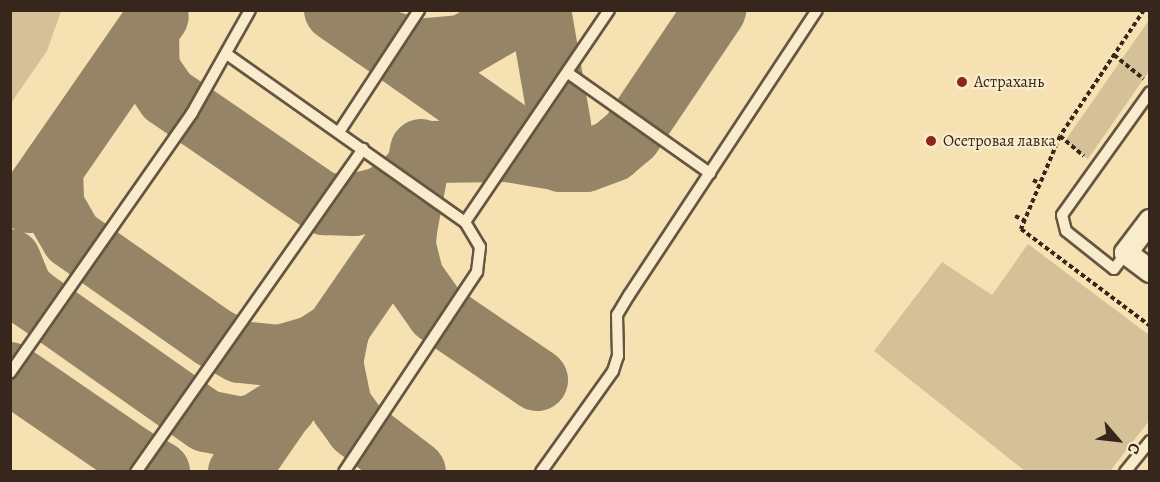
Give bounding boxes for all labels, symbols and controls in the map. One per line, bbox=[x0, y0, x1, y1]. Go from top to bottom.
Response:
place label: Астрахань bbox=[974, 72, 1044, 92]
marker: Астрахань bbox=[955, 75, 969, 89]
place label: Осетровая лавка bbox=[943, 131, 1056, 151]
marker: Осетровая лавка bbox=[924, 134, 938, 148]
north arrow bbox=[1088, 410, 1148, 470]
text: С bbox=[1122, 439, 1146, 458]

